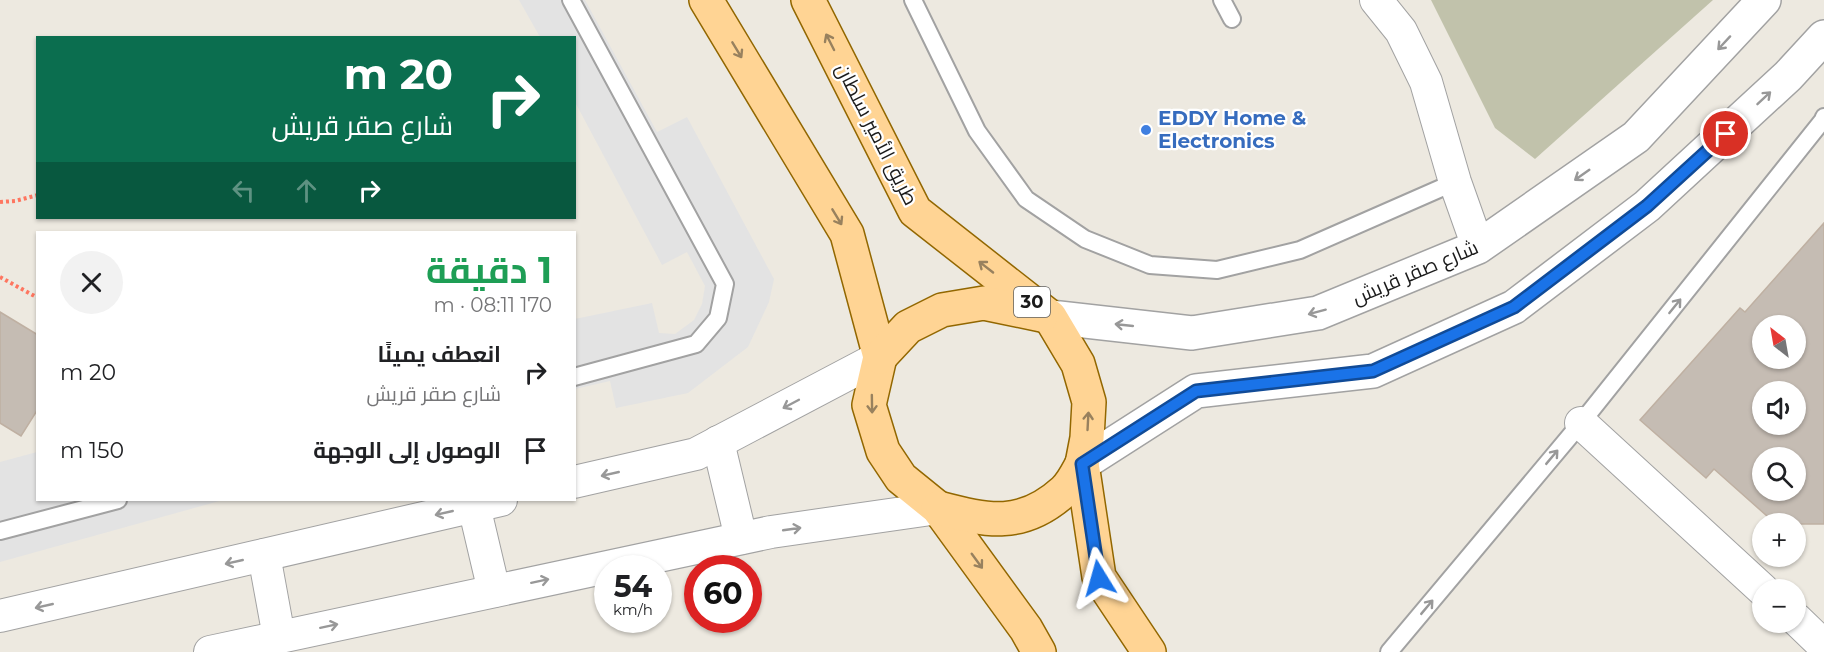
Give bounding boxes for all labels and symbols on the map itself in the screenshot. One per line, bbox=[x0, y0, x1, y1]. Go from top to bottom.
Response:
one-way arrow bbox=[824, 34, 835, 52]
one-way arrow bbox=[1717, 35, 1731, 50]
one-way arrow bbox=[731, 41, 743, 58]
street label: طريق الأمير سلطان bbox=[830, 59, 923, 209]
one-way arrow bbox=[1756, 91, 1771, 105]
place label: EDDY Home & Electronics bbox=[1158, 106, 1307, 153]
pin bbox=[1700, 108, 1751, 159]
marker: EDDY Home & Electronics bbox=[1139, 123, 1153, 137]
one-way arrow bbox=[1574, 169, 1590, 181]
one-way arrow bbox=[831, 208, 843, 225]
street label: شارع صقر قريش bbox=[1348, 235, 1482, 311]
one-way arrow bbox=[978, 260, 994, 273]
road number: 30 bbox=[1014, 287, 1050, 317]
one-way arrow bbox=[1668, 298, 1681, 314]
one-way arrow bbox=[1308, 307, 1327, 318]
north arrow bbox=[1752, 315, 1806, 369]
one-way arrow bbox=[1115, 319, 1135, 330]
one-way arrow bbox=[866, 394, 877, 413]
one-way arrow bbox=[782, 399, 800, 410]
one-way arrow bbox=[1082, 412, 1093, 432]
one-way arrow bbox=[1545, 450, 1559, 465]
one-way arrow bbox=[601, 469, 621, 480]
one-way arrow bbox=[435, 507, 454, 519]
one-way arrow bbox=[782, 523, 802, 534]
position arrow bbox=[1067, 546, 1131, 610]
one-way arrow bbox=[971, 553, 983, 569]
speed limit sign: 60 bbox=[684, 555, 762, 633]
one-way arrow bbox=[224, 556, 243, 568]
one-way arrow bbox=[530, 575, 549, 586]
one-way arrow bbox=[34, 600, 53, 612]
one-way arrow bbox=[1420, 600, 1434, 615]
one-way arrow bbox=[319, 620, 338, 632]

